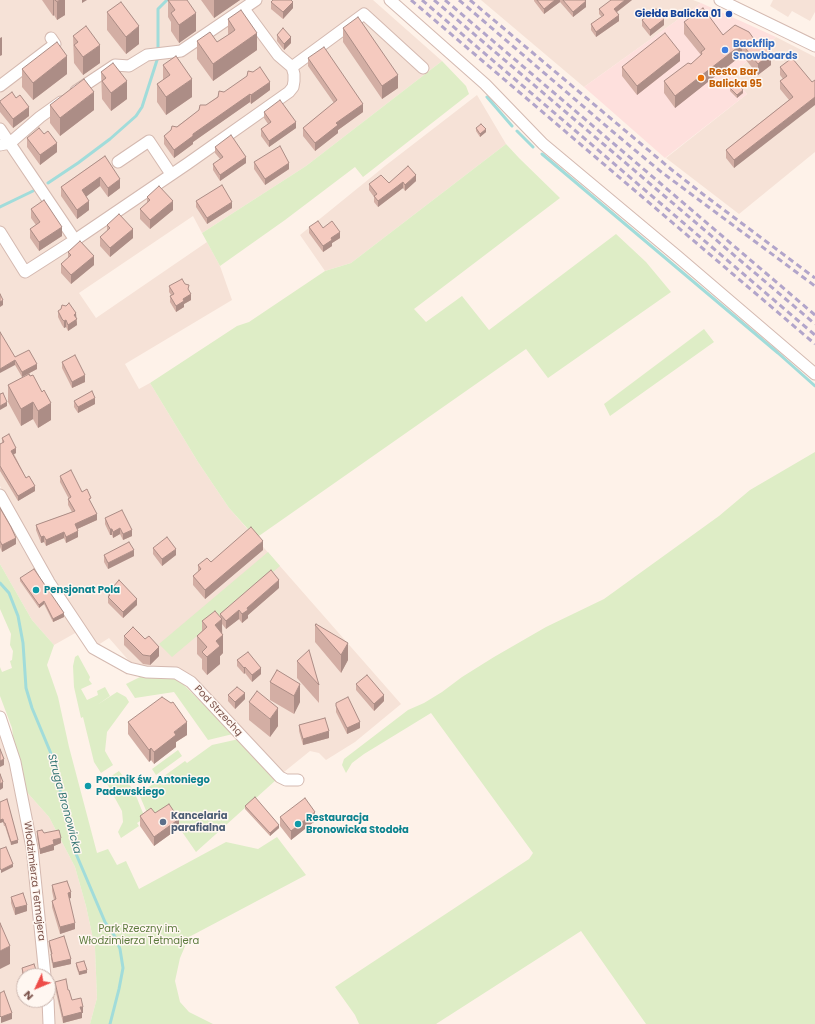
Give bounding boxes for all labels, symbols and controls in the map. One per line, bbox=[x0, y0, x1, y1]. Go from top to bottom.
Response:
place label: Giełda Balicka 01 bbox=[635, 8, 721, 20]
marker: Giełda Balicka 01 bbox=[724, 9, 734, 19]
place label: Backflip Snowboards bbox=[733, 38, 798, 62]
marker: Backflip Snowboards bbox=[720, 45, 730, 55]
place label: Resto Bar Balicka 95 bbox=[709, 66, 762, 90]
marker: Resto Bar Balicka 95 bbox=[696, 73, 706, 83]
place label: Pensjonat Pola bbox=[44, 584, 120, 596]
marker: Pensjonat Pola bbox=[31, 585, 41, 595]
street label: Pod Strzechą bbox=[192, 683, 244, 739]
water label: Struga Bronowicka bbox=[44, 752, 84, 856]
place label: Pomnik św. Antoniego Padewskiego bbox=[96, 774, 210, 798]
marker: Pomnik św. Antoniego Padewskiego bbox=[83, 781, 93, 791]
place label: Kancelaria parafialna bbox=[171, 810, 227, 834]
place label: Restauracja Bronowicka Stodoła bbox=[306, 812, 409, 836]
marker: Kancelaria parafialna bbox=[158, 817, 168, 827]
marker: Restauracja Bronowicka Stodoła bbox=[293, 819, 303, 829]
street label: Włodzimierza Tetmajera bbox=[21, 820, 47, 942]
park label: Park Rzeczny im. Włodzimierza Tetmajera bbox=[79, 923, 199, 946]
north arrow bbox=[16, 968, 56, 1008]
text: N bbox=[19, 987, 37, 1004]

